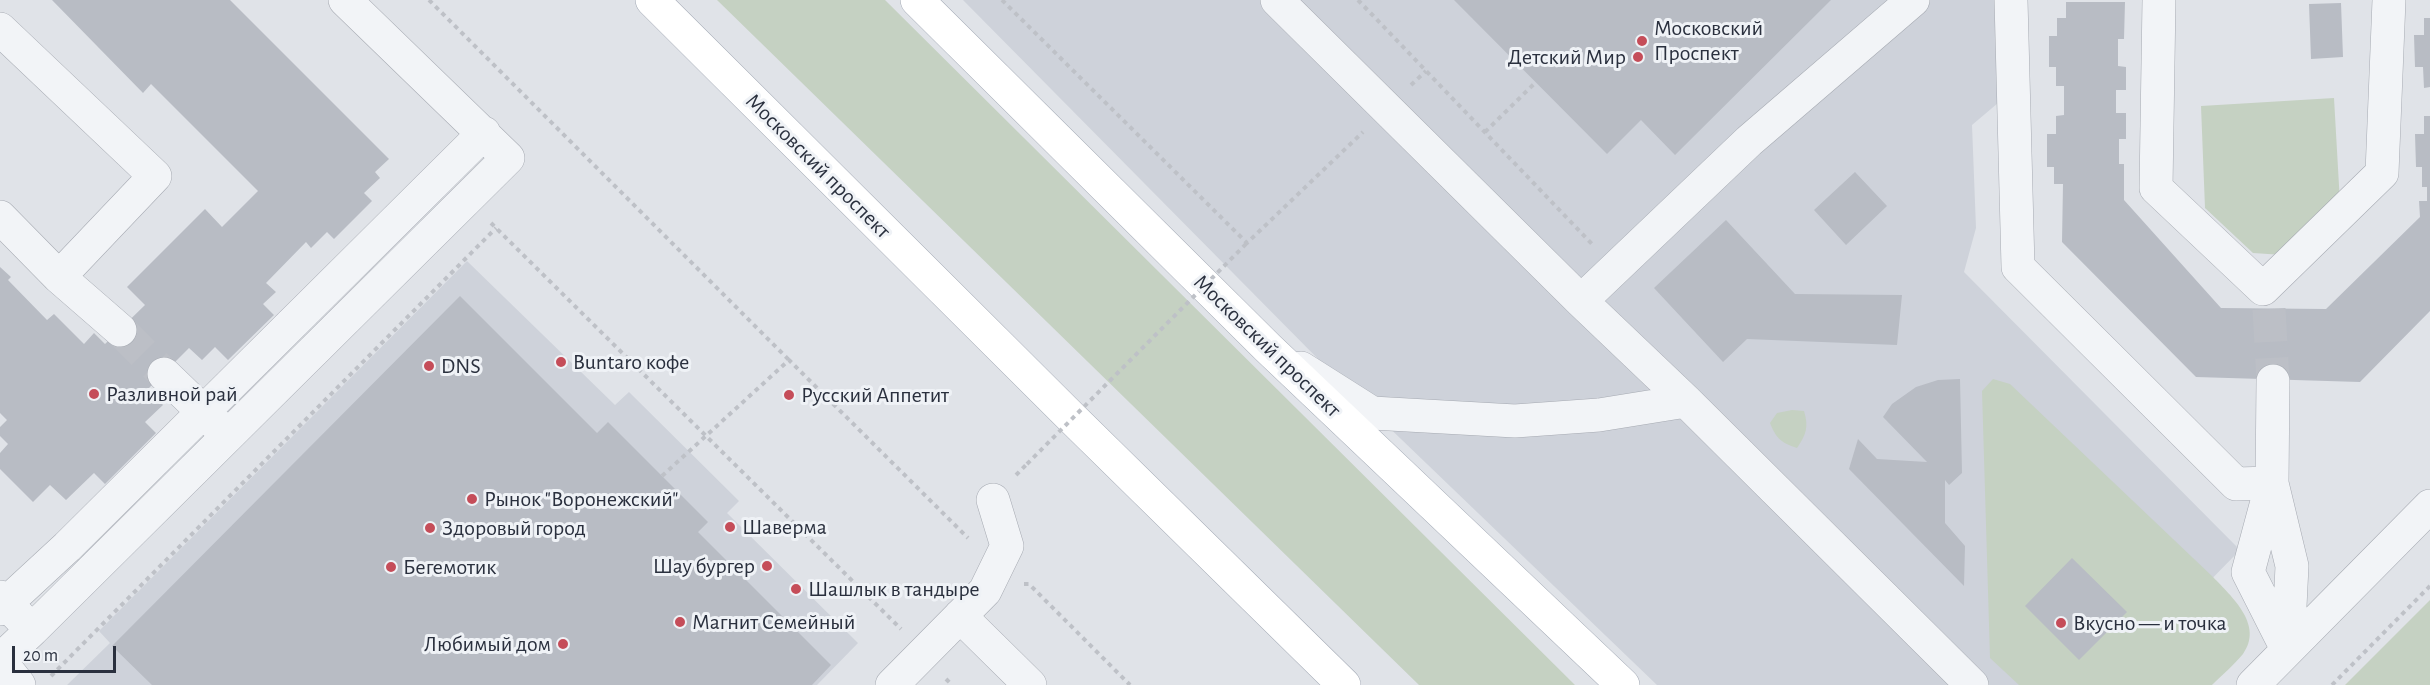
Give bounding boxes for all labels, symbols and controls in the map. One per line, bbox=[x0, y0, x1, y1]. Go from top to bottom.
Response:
place label: Московский Проспект bbox=[1654, 15, 1763, 66]
marker: Московский Проспект bbox=[1635, 34, 1649, 48]
place label: Детский Мир bbox=[1508, 44, 1626, 70]
marker: Детский Мир bbox=[1631, 50, 1645, 64]
street label: Московский проспект bbox=[740, 88, 896, 244]
street label: Московский проспект bbox=[1188, 269, 1346, 423]
place label: Buntaro кофе bbox=[573, 349, 689, 375]
place label: DNS bbox=[441, 353, 481, 379]
marker: Buntaro кофе bbox=[554, 355, 568, 369]
marker: DNS bbox=[422, 359, 436, 373]
place label: Разливной рай bbox=[106, 381, 238, 407]
place label: Русский Аппетит bbox=[801, 382, 949, 408]
marker: Разливной рай bbox=[87, 387, 101, 401]
marker: Русский Аппетит bbox=[782, 388, 796, 402]
place label: Рынок "Воронежский" bbox=[484, 486, 679, 512]
marker: Рынок "Воронежский" bbox=[465, 492, 479, 506]
place label: Шаверма bbox=[742, 514, 827, 540]
place label: Здоровый город bbox=[442, 515, 586, 541]
marker: Шаверма bbox=[723, 520, 737, 534]
marker: Здоровый город bbox=[423, 521, 437, 535]
place label: Шау бургер bbox=[653, 553, 755, 579]
place label: Бегемотик bbox=[403, 554, 496, 580]
marker: Шау бургер bbox=[760, 559, 774, 573]
marker: Бегемотик bbox=[384, 560, 398, 574]
place label: Шашлык в тандыре bbox=[808, 576, 980, 602]
marker: Шашлык в тандыре bbox=[789, 582, 803, 596]
place label: Магнит Семейный bbox=[692, 609, 855, 635]
place label: Вкусно — и точка bbox=[2073, 610, 2226, 636]
marker: Магнит Семейный bbox=[673, 615, 687, 629]
marker: Вкусно — и точка bbox=[2054, 616, 2068, 630]
place label: Любимый дом bbox=[424, 631, 551, 657]
scale bar bbox=[15, 634, 118, 672]
marker: Любимый дом bbox=[556, 637, 570, 651]
text: 20 m bbox=[23, 647, 58, 665]

